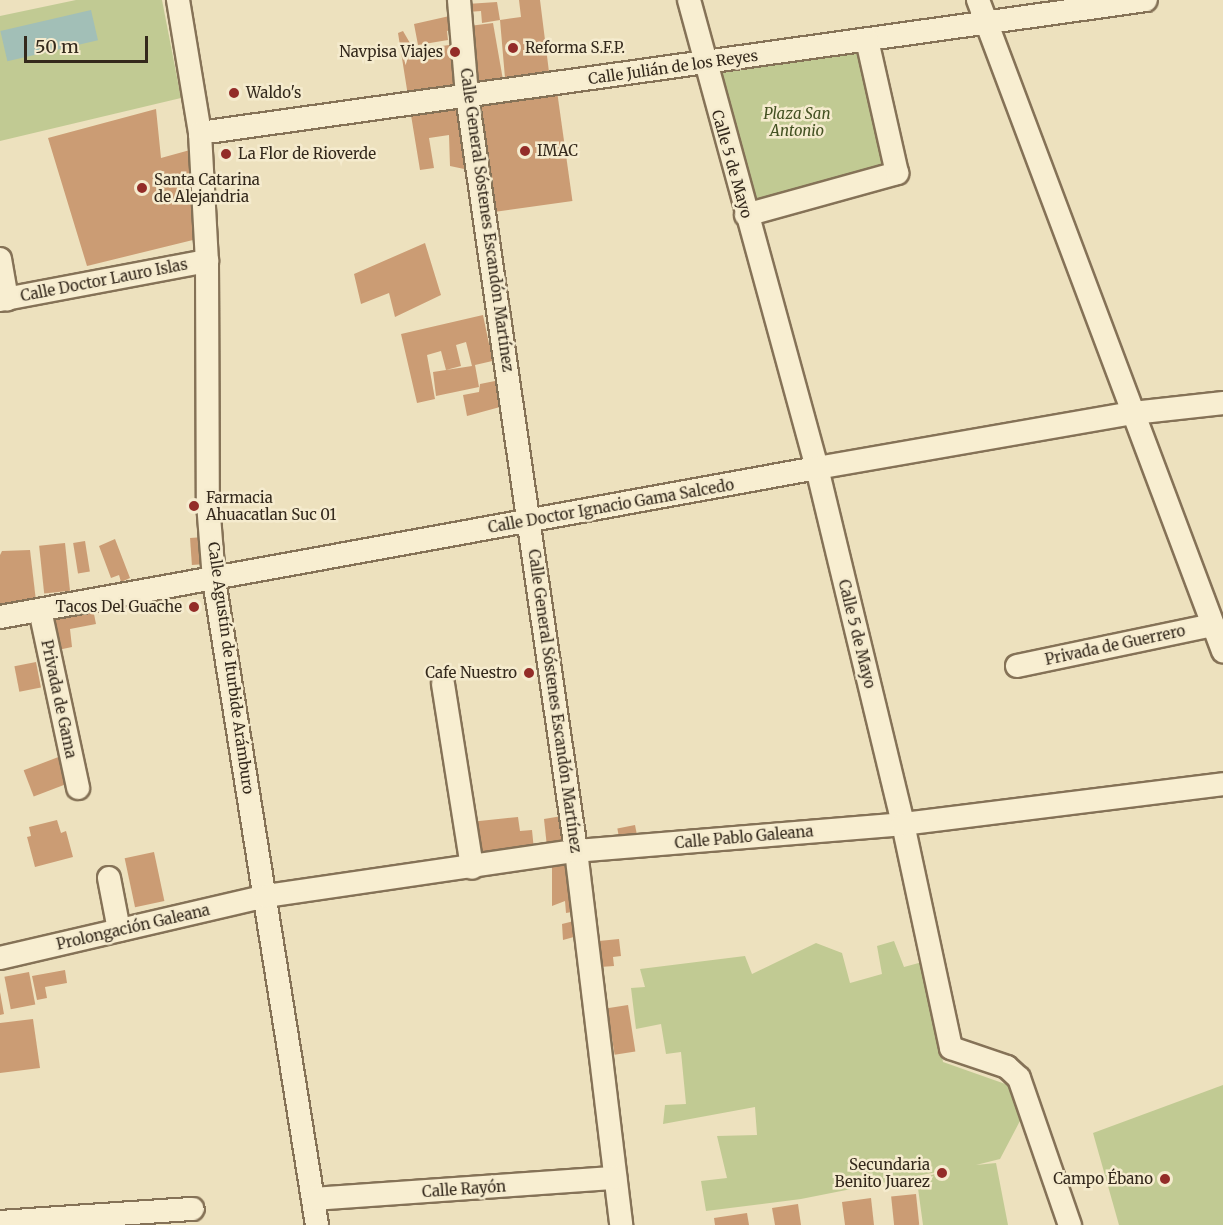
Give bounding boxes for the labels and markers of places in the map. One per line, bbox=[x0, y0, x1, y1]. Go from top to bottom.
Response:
place label: Reforma S.F.P. bbox=[525, 39, 625, 57]
marker: Reforma S.F.P. bbox=[506, 41, 520, 55]
place label: Navpisa Viajes bbox=[339, 43, 443, 61]
marker: Navpisa Viajes bbox=[448, 45, 462, 59]
place label: Waldo's bbox=[246, 84, 301, 102]
marker: Waldo's bbox=[227, 86, 241, 100]
place label: IMAC bbox=[537, 142, 578, 160]
marker: IMAC bbox=[518, 144, 532, 158]
place label: La Flor de Rioverde bbox=[238, 145, 376, 163]
marker: La Flor de Rioverde bbox=[219, 147, 233, 161]
place label: Santa Catarina de Alejandria bbox=[154, 170, 260, 205]
marker: Santa Catarina de Alejandria bbox=[135, 181, 149, 195]
place label: Farmacia Ahuacatlan Suc 01 bbox=[206, 488, 336, 523]
marker: Farmacia Ahuacatlan Suc 01 bbox=[187, 499, 201, 513]
place label: Tacos Del Guache bbox=[56, 598, 182, 616]
marker: Tacos Del Guache bbox=[187, 600, 201, 614]
place label: Cafe Nuestro bbox=[425, 664, 517, 682]
marker: Cafe Nuestro bbox=[522, 666, 536, 680]
place label: Secundaria Benito Juarez bbox=[834, 1155, 930, 1190]
marker: Secundaria Benito Juarez bbox=[935, 1166, 949, 1180]
place label: Campo Ébano bbox=[1053, 1170, 1153, 1188]
marker: Campo Ébano bbox=[1158, 1172, 1172, 1186]

